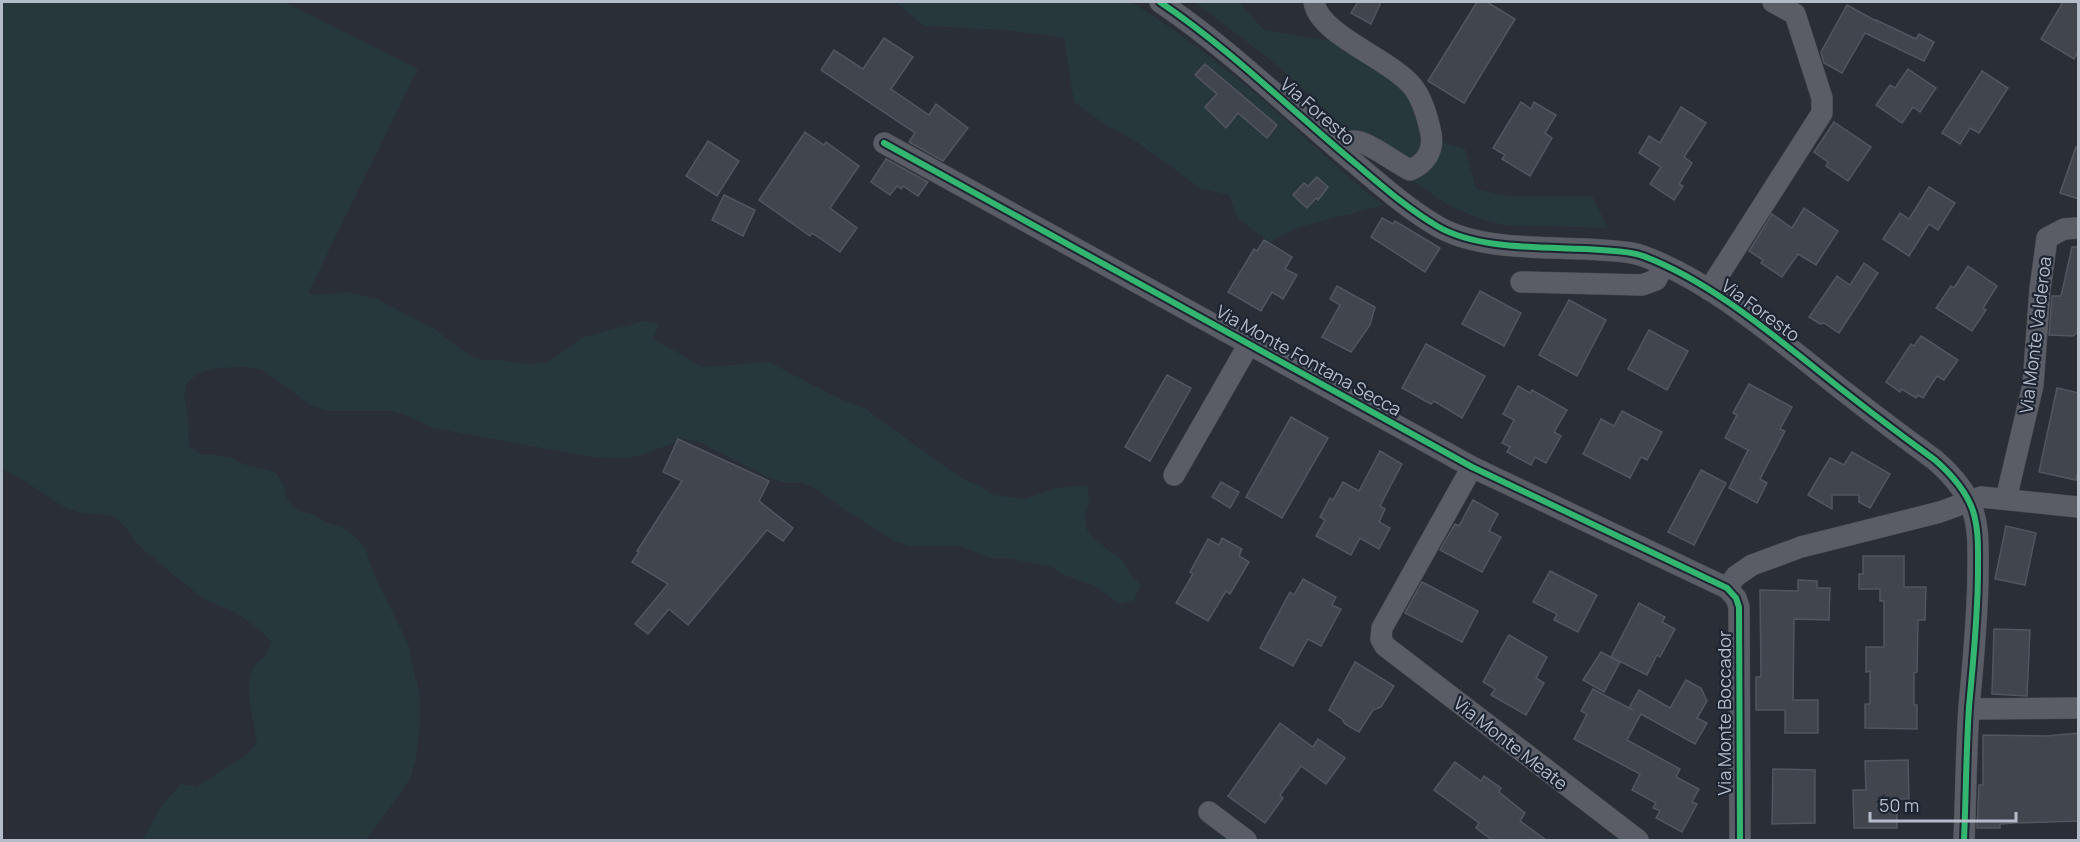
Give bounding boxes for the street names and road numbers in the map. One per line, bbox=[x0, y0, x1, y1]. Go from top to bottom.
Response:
street label: Via Foresto bbox=[1276, 72, 1360, 150]
street label: Via Monte Valderoa bbox=[2013, 255, 2057, 415]
street label: Via Foresto bbox=[1717, 273, 1805, 347]
street label: Via Monte Fontana Secca bbox=[1212, 299, 1406, 421]
street label: Via Monte Boccador bbox=[1712, 630, 1736, 795]
street label: Via Monte Meate bbox=[1449, 691, 1573, 795]

